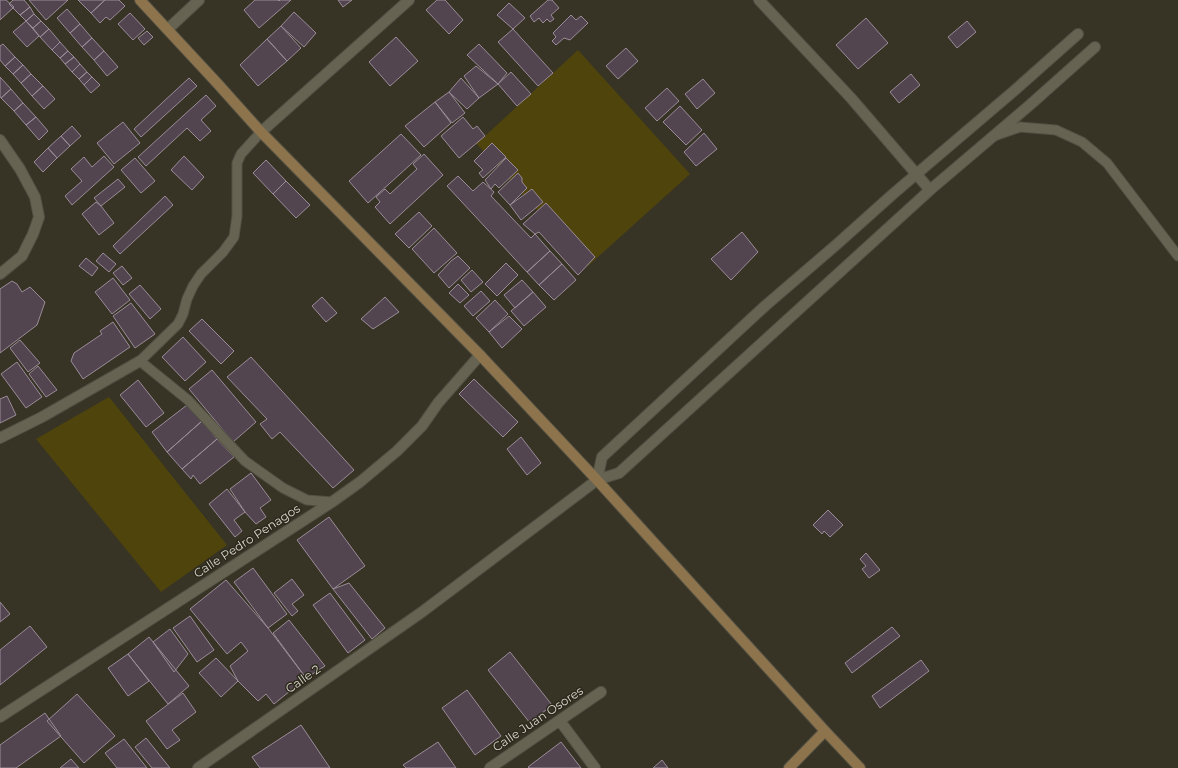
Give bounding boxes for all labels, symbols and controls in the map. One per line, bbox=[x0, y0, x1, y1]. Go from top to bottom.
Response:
street label: Calle Pedro Penagos bbox=[191, 500, 303, 581]
street label: Calle 2 bbox=[282, 661, 323, 696]
street label: Calle Juan Osores bbox=[490, 683, 586, 754]

